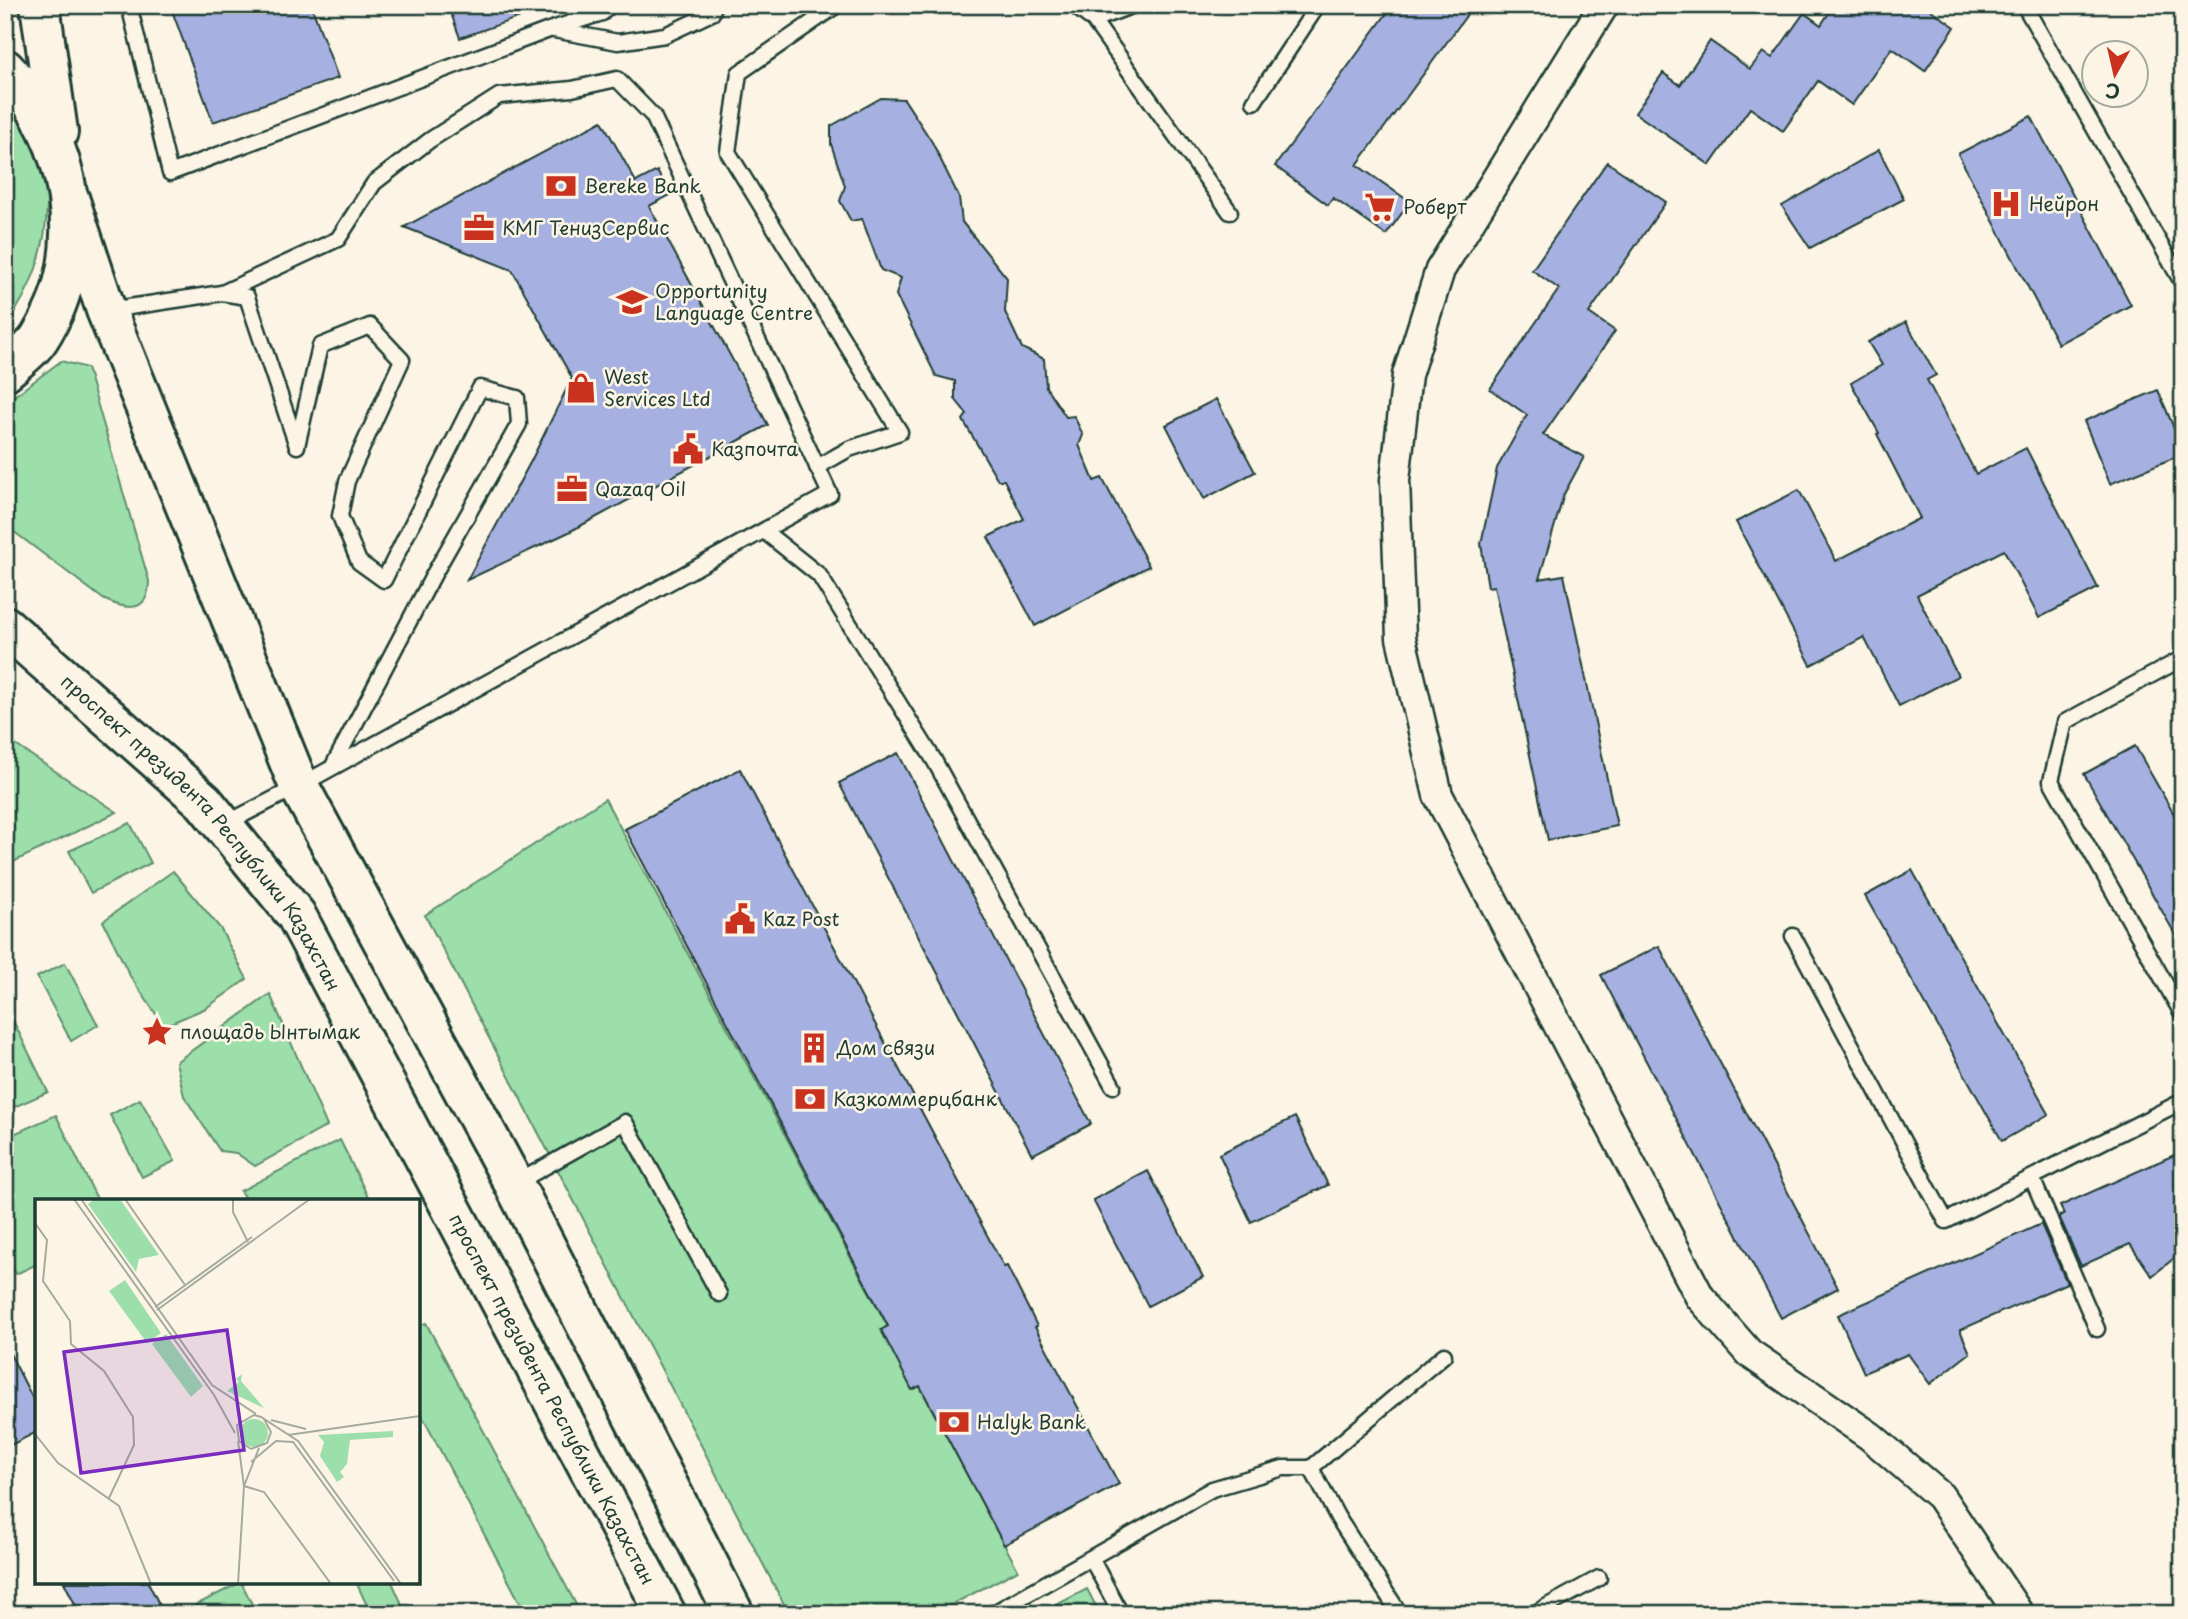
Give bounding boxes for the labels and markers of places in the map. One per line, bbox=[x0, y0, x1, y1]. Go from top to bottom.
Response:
bank icon: Bereke Bank bbox=[544, 169, 578, 203]
place label: Bereke Bank bbox=[584, 171, 702, 199]
hospital icon: Нейрон bbox=[1989, 187, 2023, 221]
place label: Нейрон bbox=[2029, 189, 2099, 217]
supermarket icon: Роберт bbox=[1363, 190, 1397, 224]
place label: Роберт bbox=[1403, 192, 1467, 220]
office icon: КМГ ТенизСервис bbox=[462, 211, 496, 245]
place label: КМГ ТенизСервис bbox=[502, 213, 669, 241]
place label: Opportunity Language Centre bbox=[655, 276, 813, 326]
school or university icon: Opportunity Language Centre bbox=[615, 285, 649, 319]
place label: West Services Ltd bbox=[604, 362, 711, 412]
shop icon: West Services Ltd bbox=[564, 371, 598, 405]
public building icon: Казпочта bbox=[671, 432, 705, 466]
place label: Казпочта bbox=[711, 434, 798, 462]
office icon: Qazaq Oil bbox=[555, 472, 589, 506]
place label: Qazaq Oil bbox=[595, 474, 686, 502]
public building icon: Kaz Post bbox=[723, 902, 757, 936]
place label: Kaz Post bbox=[763, 904, 840, 932]
place icon: площадь Ынтымак bbox=[140, 1015, 174, 1049]
place label: площадь Ынтымак bbox=[180, 1017, 361, 1045]
building icon: Дом связи bbox=[797, 1031, 831, 1065]
place label: Дом связи bbox=[836, 1033, 935, 1061]
bank icon: Казкоммерцбанк bbox=[793, 1082, 827, 1116]
place label: Казкоммерцбанк bbox=[833, 1084, 998, 1112]
bank icon: Halyk Bank bbox=[937, 1405, 971, 1439]
place label: Halyk Bank bbox=[977, 1407, 1086, 1435]

